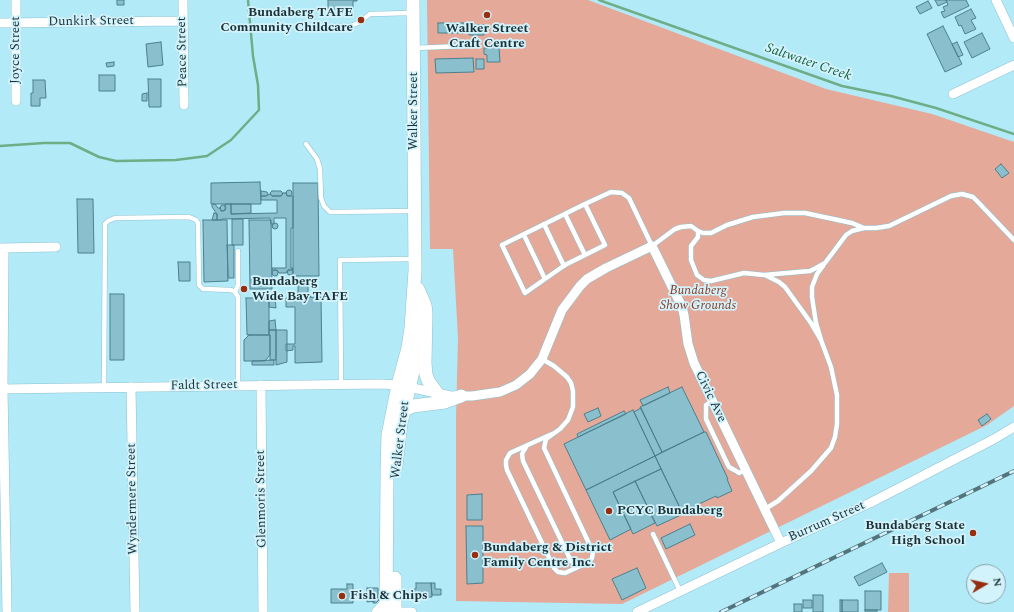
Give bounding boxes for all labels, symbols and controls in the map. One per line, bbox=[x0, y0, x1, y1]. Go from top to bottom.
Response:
place label: Bundaberg TAFE Community Childcare bbox=[220, 5, 353, 36]
marker: Walker Street Craft Centre bbox=[482, 10, 492, 20]
street label: Dunkirk Street bbox=[48, 13, 134, 31]
marker: Bundaberg TAFE Community Childcare bbox=[356, 15, 366, 25]
street label: Joyce Street bbox=[8, 16, 24, 84]
street label: Peace Street bbox=[175, 17, 191, 87]
place label: Walker Street Craft Centre bbox=[446, 21, 528, 52]
water label: Saltwater Creek bbox=[763, 40, 853, 86]
street label: Walker Street bbox=[406, 72, 422, 150]
place label: Bundaberg Wide Bay TAFE bbox=[252, 274, 348, 305]
park label: Bundaberg Show Grounds bbox=[660, 283, 736, 314]
marker: Bundaberg Wide Bay TAFE bbox=[239, 284, 249, 294]
street label: Civic Ave bbox=[691, 369, 729, 425]
street label: Faldt Street bbox=[170, 378, 238, 394]
street label: Walker Street bbox=[388, 400, 414, 480]
street label: Wyndermere Street bbox=[124, 443, 142, 555]
street label: Glenmoris Street bbox=[253, 450, 271, 548]
street label: Burrum Street bbox=[786, 498, 868, 546]
place label: PCYC Bundaberg bbox=[617, 503, 723, 519]
marker: PCYC Bundaberg bbox=[604, 506, 614, 516]
place label: Bundaberg State High School bbox=[865, 518, 965, 549]
marker: Bundaberg State High School bbox=[968, 528, 978, 538]
place label: Bundaberg & District Family Centre Inc. bbox=[483, 540, 612, 571]
marker: Bundaberg & District Family Centre Inc. bbox=[470, 550, 480, 560]
north arrow bbox=[966, 564, 1006, 604]
text: N bbox=[988, 576, 1006, 588]
place label: Fish & Chips bbox=[350, 588, 428, 604]
marker: Fish & Chips bbox=[337, 591, 347, 601]

